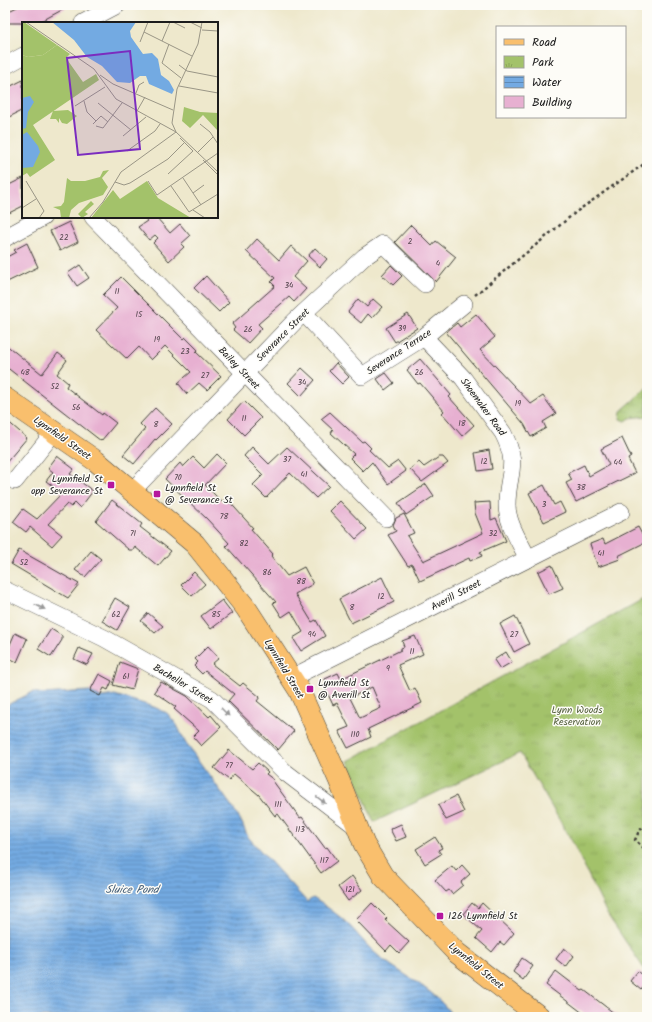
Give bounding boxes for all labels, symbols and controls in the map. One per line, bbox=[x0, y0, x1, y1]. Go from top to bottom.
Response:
inset map bbox=[22, 22, 218, 218]
legend bbox=[496, 26, 626, 118]
text: Road bbox=[532, 33, 557, 52]
text: Park bbox=[532, 53, 554, 72]
text: Water bbox=[532, 73, 562, 92]
text: Building bbox=[532, 93, 572, 112]
house number: 22 bbox=[59, 231, 69, 244]
house number: 2 bbox=[408, 235, 413, 248]
house number: 4 bbox=[436, 257, 441, 270]
house number: 34 bbox=[285, 279, 294, 292]
house number: 11 bbox=[114, 285, 120, 298]
street label: Severance Street bbox=[253, 304, 314, 365]
house number: 15 bbox=[136, 308, 143, 321]
house number: 39 bbox=[398, 322, 406, 335]
house number: 26 bbox=[243, 323, 253, 336]
street label: Severance Terrace bbox=[363, 325, 435, 379]
house number: 19 bbox=[154, 333, 160, 346]
street label: Bailey Street bbox=[214, 343, 264, 393]
house number: 23 bbox=[180, 345, 190, 358]
house number: 48 bbox=[20, 366, 30, 379]
house number: 26 bbox=[414, 366, 424, 379]
house number: 27 bbox=[201, 369, 209, 382]
street label: Shoemaker Road bbox=[456, 374, 510, 440]
house number: 34 bbox=[298, 376, 307, 389]
house number: 52 bbox=[51, 380, 60, 393]
house number: 19 bbox=[515, 397, 521, 410]
house number: 56 bbox=[72, 401, 80, 414]
street label: Lynnfield Street bbox=[30, 412, 94, 464]
house number: 11 bbox=[241, 412, 247, 425]
house number: 18 bbox=[458, 417, 466, 430]
house number: 8 bbox=[154, 418, 159, 431]
house number: 37 bbox=[283, 453, 291, 466]
house number: 12 bbox=[480, 455, 488, 468]
house number: 44 bbox=[614, 456, 623, 469]
house number: 41 bbox=[301, 468, 308, 481]
place label: Lynnfield St opp Severance St bbox=[31, 471, 103, 499]
house number: 70 bbox=[174, 471, 182, 484]
marker: Lynnfield St opp Severance St bbox=[106, 480, 116, 490]
place label: Lynnfield St @ Severance St bbox=[165, 480, 233, 508]
house number: 38 bbox=[576, 481, 586, 494]
marker: Lynnfield St @ Severance St bbox=[152, 489, 162, 499]
house number: 3 bbox=[542, 498, 547, 511]
house number: 78 bbox=[220, 510, 228, 523]
house number: 71 bbox=[130, 527, 137, 540]
house number: 32 bbox=[488, 527, 498, 540]
house number: 82 bbox=[239, 537, 249, 550]
house number: 41 bbox=[598, 547, 605, 560]
house number: 52 bbox=[20, 556, 29, 569]
house number: 86 bbox=[262, 566, 272, 579]
house number: 88 bbox=[296, 575, 306, 588]
street label: Averill Street bbox=[428, 575, 484, 615]
house number: 12 bbox=[377, 590, 385, 603]
house number: 8 bbox=[350, 601, 355, 614]
one-way arrow bbox=[34, 604, 46, 610]
house number: 62 bbox=[111, 608, 121, 621]
house number: 85 bbox=[211, 608, 221, 621]
house number: 94 bbox=[308, 628, 317, 641]
house number: 27 bbox=[510, 628, 518, 641]
street label: Lynnfield Street bbox=[260, 636, 308, 702]
house number: 11 bbox=[409, 645, 415, 658]
street label: Bacheller Street bbox=[150, 660, 216, 708]
house number: 9 bbox=[386, 662, 390, 675]
house number: 61 bbox=[123, 670, 130, 683]
place label: Lynnfield St @ Averill St bbox=[318, 675, 370, 703]
marker: Lynnfield St @ Averill St bbox=[305, 684, 315, 694]
park label: Lynn Woods Reservation bbox=[552, 702, 603, 730]
one-way arrow bbox=[220, 707, 230, 717]
house number: 110 bbox=[350, 728, 360, 741]
house number: 77 bbox=[225, 759, 233, 772]
one-way arrow bbox=[316, 795, 327, 804]
house number: 111 bbox=[274, 798, 282, 811]
house number: 113 bbox=[295, 823, 305, 836]
house number: 117 bbox=[320, 854, 329, 867]
water label: Sluice Pond bbox=[105, 881, 161, 899]
house number: 121 bbox=[345, 883, 355, 896]
place label: 126 Lynnfield St bbox=[448, 908, 518, 924]
marker: 126 Lynnfield St bbox=[435, 911, 445, 921]
street label: Lynnfield Street bbox=[445, 939, 507, 994]

